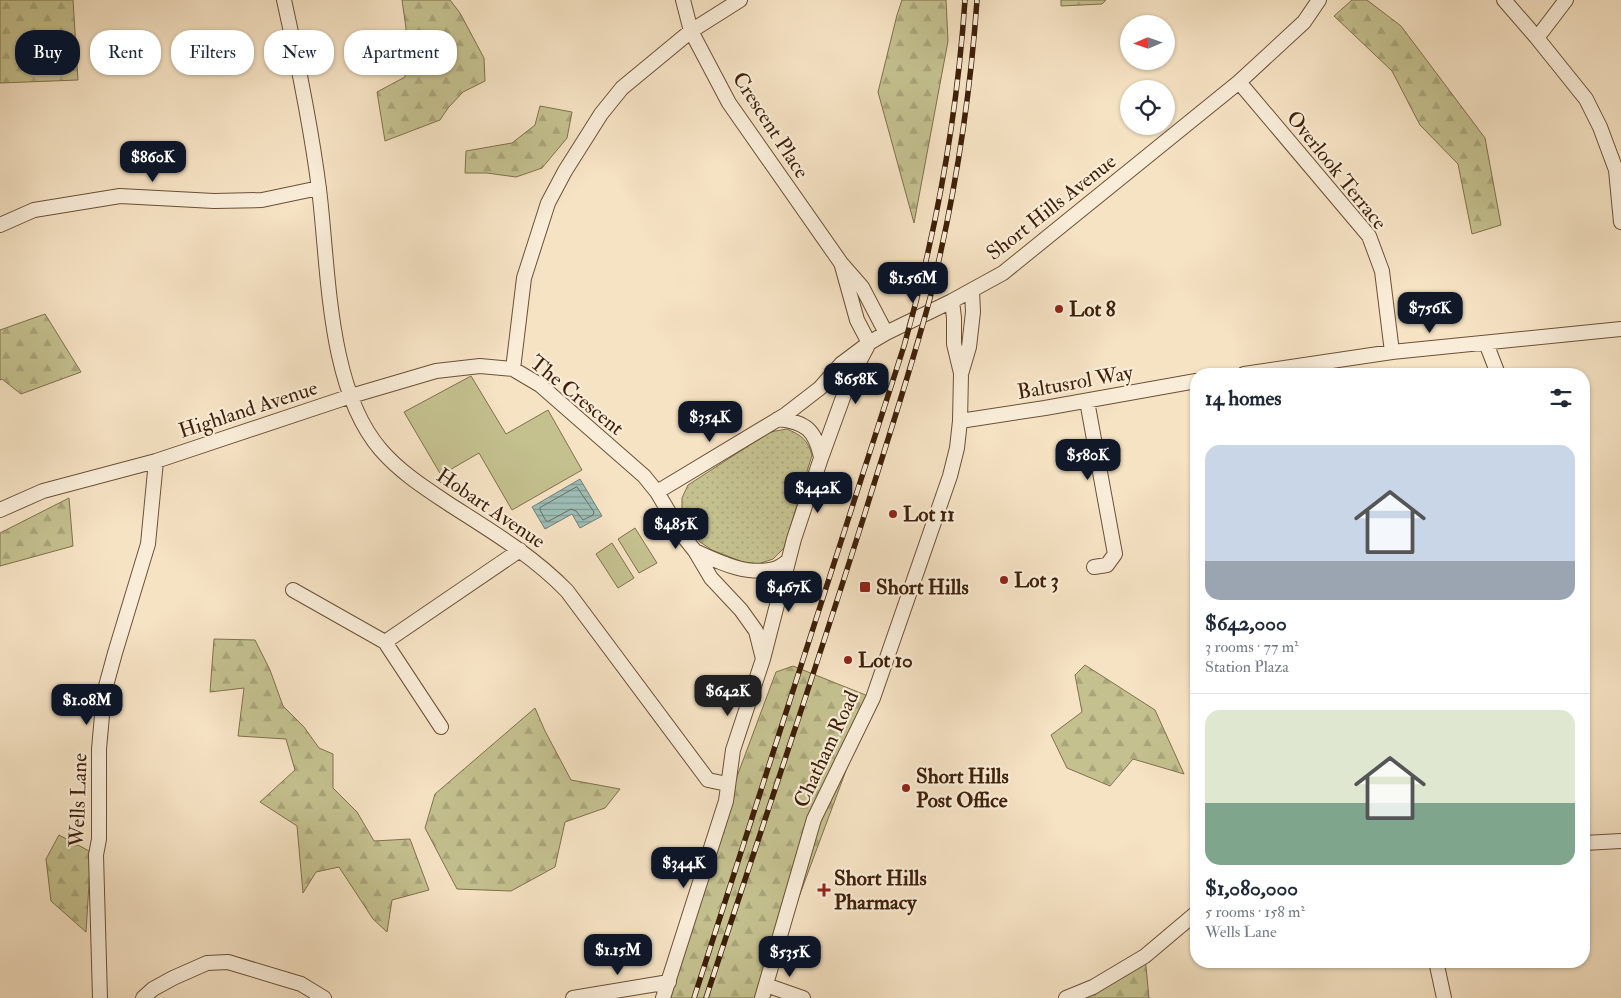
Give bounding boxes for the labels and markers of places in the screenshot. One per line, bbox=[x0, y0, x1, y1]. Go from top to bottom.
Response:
pin: $860K bbox=[118, 140, 188, 183]
pin: $1.56M bbox=[872, 262, 954, 304]
pin: $756K bbox=[1395, 292, 1465, 334]
place label: Lot 8 bbox=[1069, 296, 1116, 323]
marker: Lot 8 bbox=[1053, 303, 1065, 315]
pin: $658K bbox=[821, 362, 891, 405]
pin: $354K bbox=[675, 400, 745, 443]
pin: $580K bbox=[1053, 438, 1123, 481]
pin: $442K bbox=[783, 472, 853, 514]
place label: Lot 11 bbox=[903, 501, 955, 528]
pin: $485K bbox=[641, 508, 711, 550]
marker: Lot 11 bbox=[887, 508, 899, 520]
place label: Lot 3 bbox=[1014, 567, 1059, 594]
pin: $467K bbox=[754, 570, 824, 613]
place label: Short Hills bbox=[876, 574, 969, 601]
marker: Lot 3 bbox=[998, 574, 1010, 586]
marker: Short Hills bbox=[858, 580, 872, 594]
place label: Lot 10 bbox=[858, 647, 913, 674]
marker: Lot 10 bbox=[842, 654, 854, 666]
pin: $642K bbox=[693, 674, 763, 717]
pin: $1.08M bbox=[46, 684, 128, 726]
place label: Short Hills Post Office bbox=[916, 763, 1009, 814]
marker: Short Hills Post Office bbox=[900, 782, 912, 794]
pin: $344K bbox=[649, 846, 719, 889]
place label: Short Hills Pharmacy bbox=[834, 865, 927, 916]
marker: Short Hills Pharmacy bbox=[818, 884, 830, 896]
pin: $1.15M bbox=[577, 934, 659, 976]
pin: $535K bbox=[755, 936, 825, 978]

